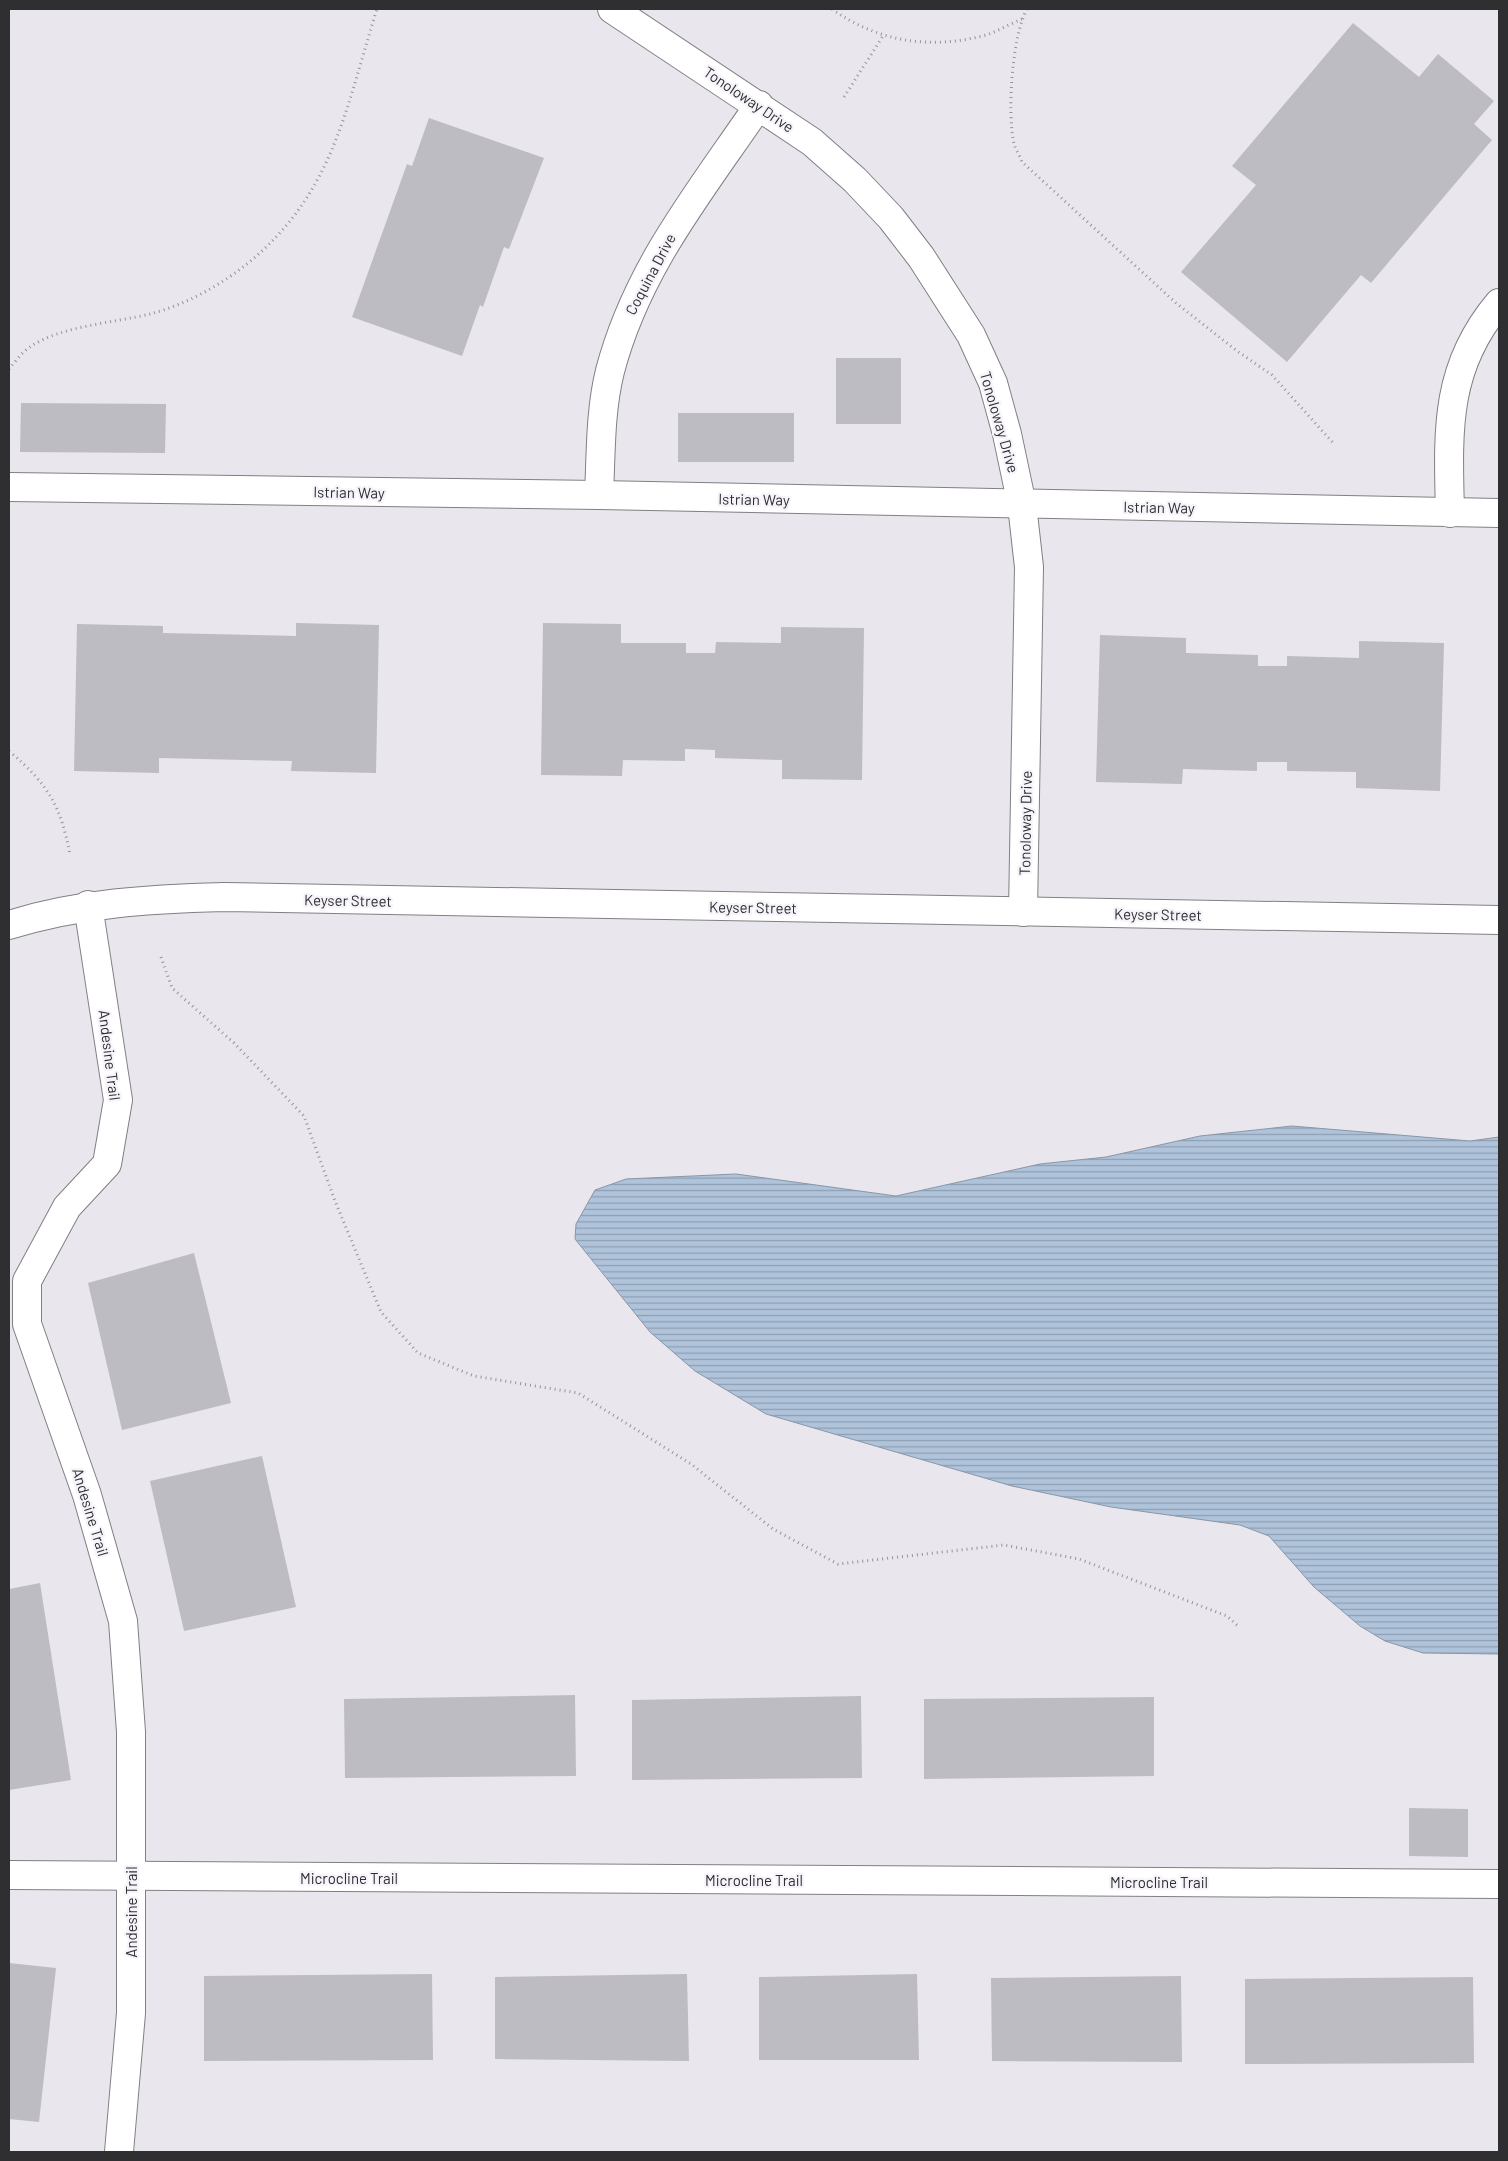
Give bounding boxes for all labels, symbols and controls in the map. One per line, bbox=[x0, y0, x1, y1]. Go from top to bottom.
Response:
street label: Tonoloway Drive bbox=[701, 62, 797, 136]
street label: Coquina Drive bbox=[621, 230, 679, 318]
street label: Tonoloway Drive bbox=[977, 369, 1023, 475]
street label: Istrian Way bbox=[313, 482, 385, 502]
street label: Istrian Way bbox=[718, 489, 790, 509]
street label: Istrian Way bbox=[1123, 497, 1195, 517]
street label: Tonoloway Drive bbox=[1015, 770, 1035, 876]
street label: Keyser Street bbox=[304, 890, 392, 910]
street label: Keyser Street bbox=[709, 897, 797, 917]
street label: Keyser Street bbox=[1114, 904, 1202, 924]
street label: Andesine Trail bbox=[96, 1009, 124, 1101]
street label: Andesine Trail bbox=[69, 1466, 113, 1558]
street label: Andesine Trail bbox=[122, 1866, 140, 1958]
street label: Microcline Trail bbox=[300, 1869, 398, 1887]
street label: Microcline Trail bbox=[705, 1871, 803, 1889]
street label: Microcline Trail bbox=[1110, 1873, 1208, 1891]

